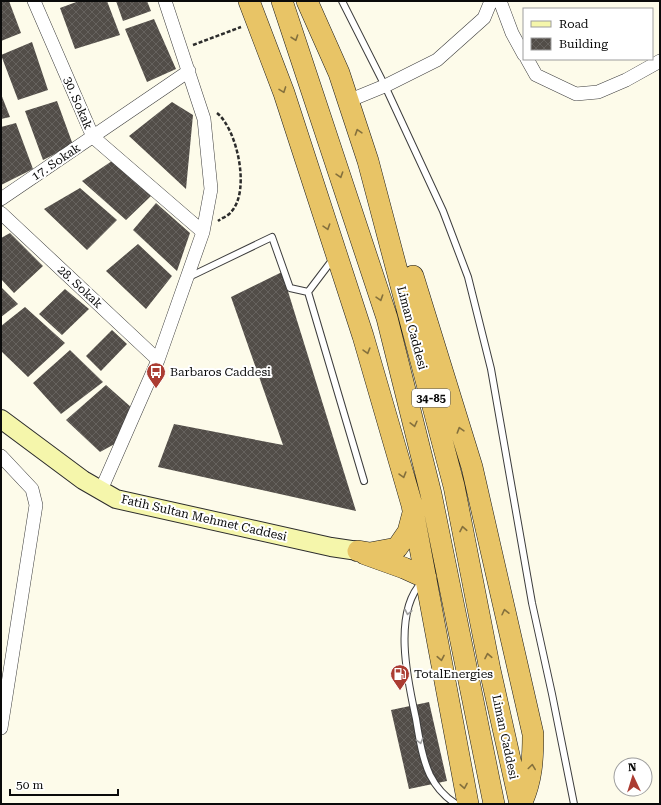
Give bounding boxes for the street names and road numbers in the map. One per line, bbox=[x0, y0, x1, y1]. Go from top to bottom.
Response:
street label: 30. Sokak bbox=[61, 75, 96, 132]
street label: 17. Sokak bbox=[29, 140, 83, 183]
street label: 28. Sokak bbox=[55, 263, 105, 311]
street label: Liman Caddesi bbox=[394, 285, 430, 371]
road number: 34-85 bbox=[412, 389, 450, 407]
street label: Fatih Sultan Mehmet Caddesi bbox=[120, 492, 288, 544]
street label: Liman Caddesi bbox=[489, 693, 521, 781]

